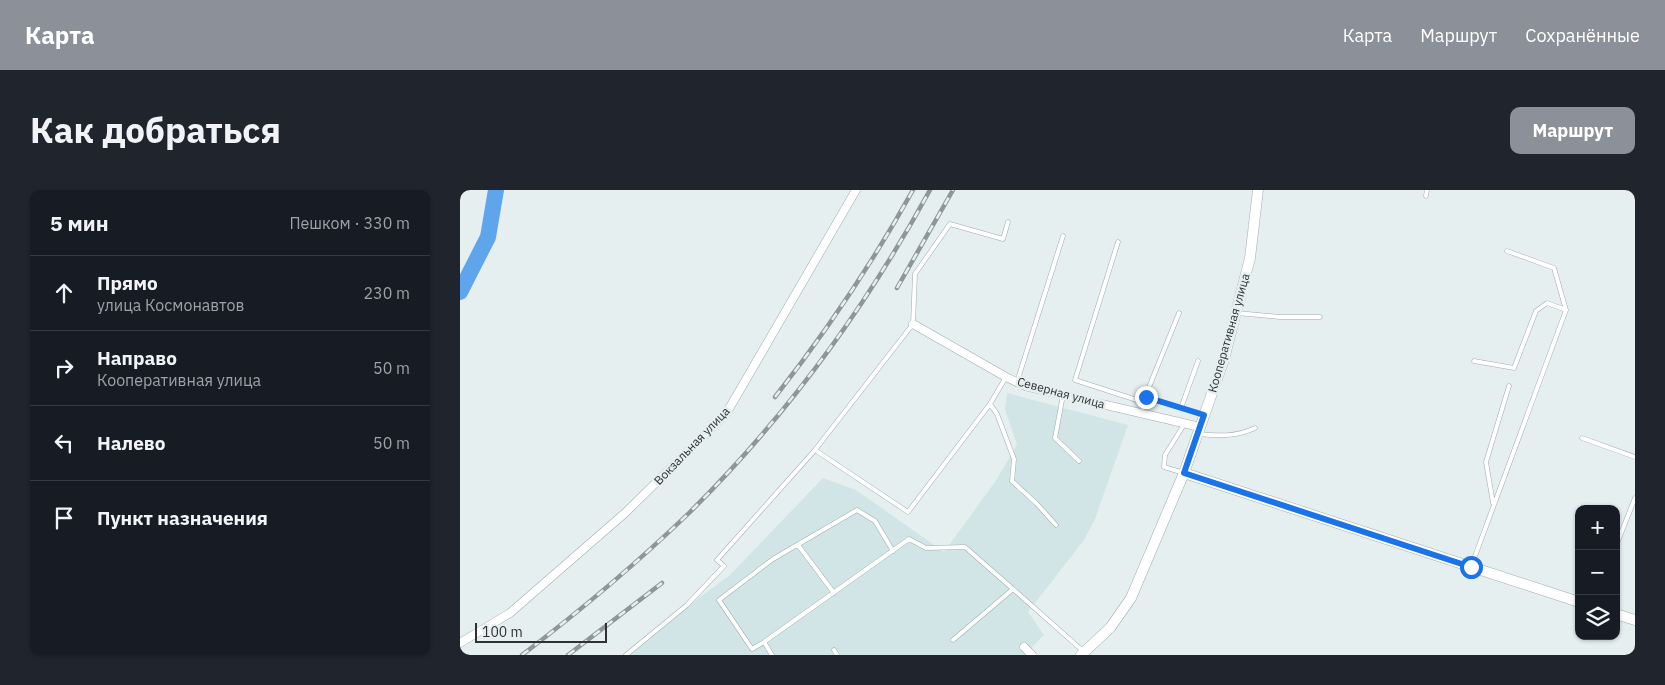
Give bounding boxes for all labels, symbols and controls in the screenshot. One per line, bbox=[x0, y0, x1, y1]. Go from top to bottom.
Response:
text: Карта bbox=[25, 19, 95, 51]
text: Карта bbox=[1343, 24, 1392, 47]
text: Маршрут bbox=[1420, 24, 1497, 47]
text: Сохранённые bbox=[1525, 24, 1640, 47]
text: Как добраться bbox=[30, 107, 281, 153]
button: Маршрут bbox=[1510, 107, 1635, 154]
text: 5 мин bbox=[50, 209, 109, 237]
text: Пешком · 330 m bbox=[289, 213, 410, 233]
text: Прямо bbox=[97, 271, 158, 295]
street label: Кооперативная улица bbox=[1204, 271, 1253, 394]
icon: ahead bbox=[50, 279, 78, 307]
text: 230 m bbox=[363, 283, 410, 303]
text: улица Космонавтов bbox=[97, 295, 244, 315]
text: Направо bbox=[97, 346, 177, 370]
icon: right bbox=[50, 354, 78, 382]
text: 50 m bbox=[373, 358, 410, 378]
text: Кооперативная улица bbox=[97, 370, 261, 390]
street label: Северная улица bbox=[1016, 374, 1107, 412]
route end bbox=[1135, 386, 1158, 409]
street label: Вокзальная улица bbox=[651, 403, 733, 488]
icon: left bbox=[50, 429, 78, 457]
text: Налево bbox=[97, 431, 166, 455]
text: 50 m bbox=[373, 433, 410, 453]
icon: arrive bbox=[50, 504, 78, 532]
map controls bbox=[1575, 505, 1620, 640]
button: + bbox=[1575, 505, 1620, 550]
text: Пункт назначения bbox=[97, 506, 268, 530]
button: − bbox=[1575, 550, 1620, 595]
route start bbox=[1460, 556, 1483, 579]
button: layers bbox=[1575, 595, 1620, 640]
scale bar bbox=[475, 620, 608, 643]
text: 100 m bbox=[482, 623, 523, 641]

